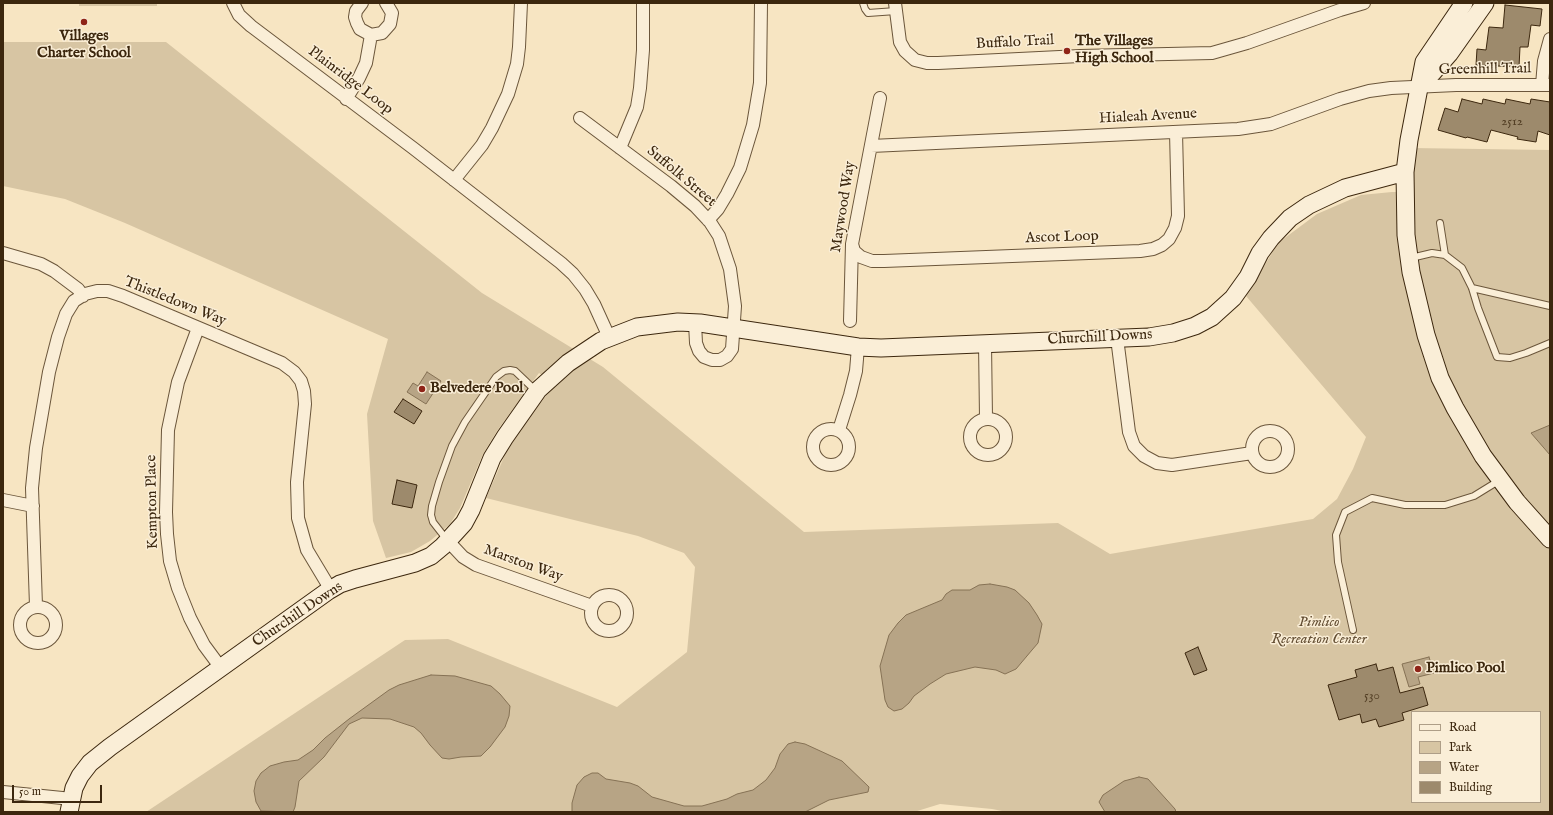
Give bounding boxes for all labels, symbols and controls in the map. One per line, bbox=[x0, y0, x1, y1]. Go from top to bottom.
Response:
marker: Villages Charter School bbox=[79, 17, 89, 27]
place label: Villages Charter School bbox=[37, 28, 131, 63]
street label: Buffalo Trail bbox=[975, 32, 1055, 54]
place label: The Villages High School bbox=[1075, 33, 1154, 68]
street label: Plainridge Loop bbox=[304, 43, 396, 119]
marker: The Villages High School bbox=[1062, 46, 1072, 56]
street label: Greenhill Trail bbox=[1439, 60, 1531, 80]
street label: Hialeah Avenue bbox=[1099, 105, 1197, 129]
house number: 2512 bbox=[1501, 114, 1523, 130]
street label: Suffolk Street bbox=[643, 143, 719, 211]
street label: Maywood Way bbox=[828, 160, 860, 254]
street label: Ascot Loop bbox=[1025, 228, 1099, 248]
street label: Thistledown Way bbox=[121, 273, 229, 331]
street label: Churchill Downs bbox=[1047, 326, 1153, 350]
place label: Belvedere Pool bbox=[430, 380, 523, 398]
marker: Belvedere Pool bbox=[417, 384, 427, 394]
street label: Kempton Place bbox=[143, 455, 163, 549]
street label: Marston Way bbox=[481, 541, 565, 587]
street label: Churchill Downs bbox=[249, 578, 347, 652]
park label: Pimlico Recreation Center bbox=[1271, 614, 1367, 649]
place label: Pimlico Pool bbox=[1426, 660, 1505, 678]
marker: Pimlico Pool bbox=[1413, 664, 1423, 674]
house number: 530 bbox=[1364, 688, 1380, 704]
legend bbox=[1411, 711, 1541, 803]
text: Road bbox=[1449, 720, 1476, 735]
text: Park bbox=[1449, 740, 1472, 755]
text: Water bbox=[1449, 760, 1479, 775]
scale bar bbox=[14, 777, 104, 803]
text: Building bbox=[1449, 780, 1492, 795]
text: 50 m bbox=[19, 784, 41, 799]

